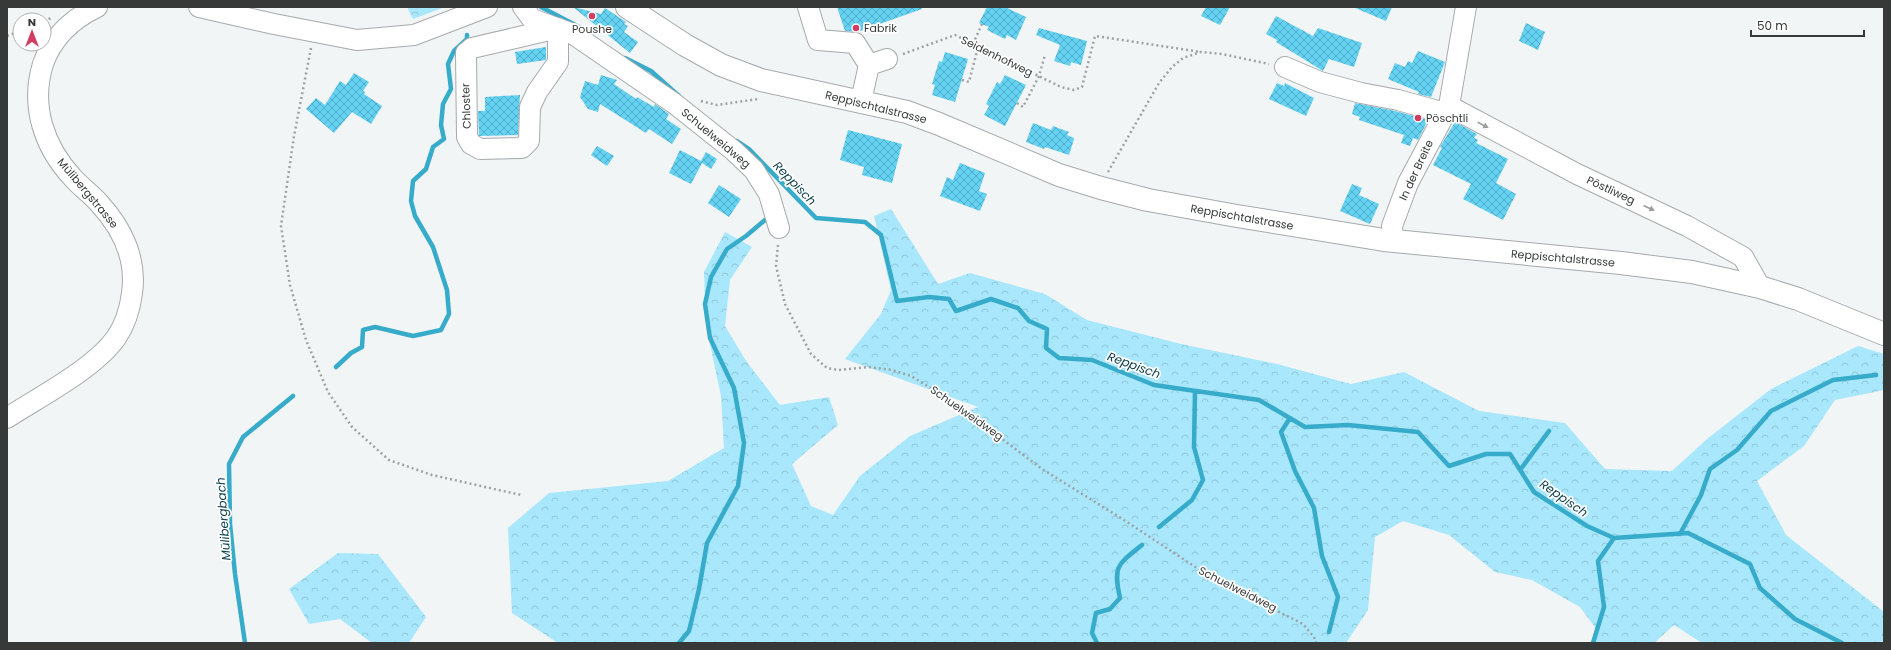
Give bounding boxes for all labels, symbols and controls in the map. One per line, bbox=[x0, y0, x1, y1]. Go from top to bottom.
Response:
marker: Poushe bbox=[587, 11, 597, 21]
north arrow bbox=[12, 12, 52, 52]
scale bar bbox=[1751, 12, 1864, 38]
text: N bbox=[28, 14, 36, 30]
text: 50 m bbox=[1757, 17, 1788, 34]
place label: Fabrik bbox=[864, 20, 897, 36]
place label: Poushe bbox=[572, 21, 612, 37]
marker: Fabrik bbox=[851, 23, 861, 33]
street label: Seidenhofweg bbox=[958, 32, 1036, 80]
street label: Chloster bbox=[457, 83, 475, 129]
street label: Reppischtalstrasse bbox=[823, 87, 929, 127]
street label: Schuelweidweg bbox=[678, 104, 754, 172]
place label: Pöschtli bbox=[1426, 110, 1469, 126]
marker: Pöschtli bbox=[1413, 113, 1423, 123]
one-way arrow bbox=[1477, 121, 1489, 128]
street label: In der Breite bbox=[1395, 137, 1437, 203]
street label: Mülibergstrasse bbox=[54, 154, 122, 232]
water label: Reppisch bbox=[770, 157, 820, 209]
street label: Pöstliweg bbox=[1584, 172, 1638, 208]
street label: Reppischtalstrasse bbox=[1189, 200, 1295, 234]
one-way arrow bbox=[1644, 205, 1655, 211]
street label: Reppischtalstrasse bbox=[1510, 245, 1616, 271]
water label: Reppisch bbox=[1105, 348, 1163, 382]
street label: Schuelweidweg bbox=[927, 382, 1007, 444]
water label: Reppisch bbox=[1537, 475, 1591, 521]
water label: Mülibergbach bbox=[212, 477, 234, 561]
street label: Schuelweidweg bbox=[1196, 562, 1280, 616]

